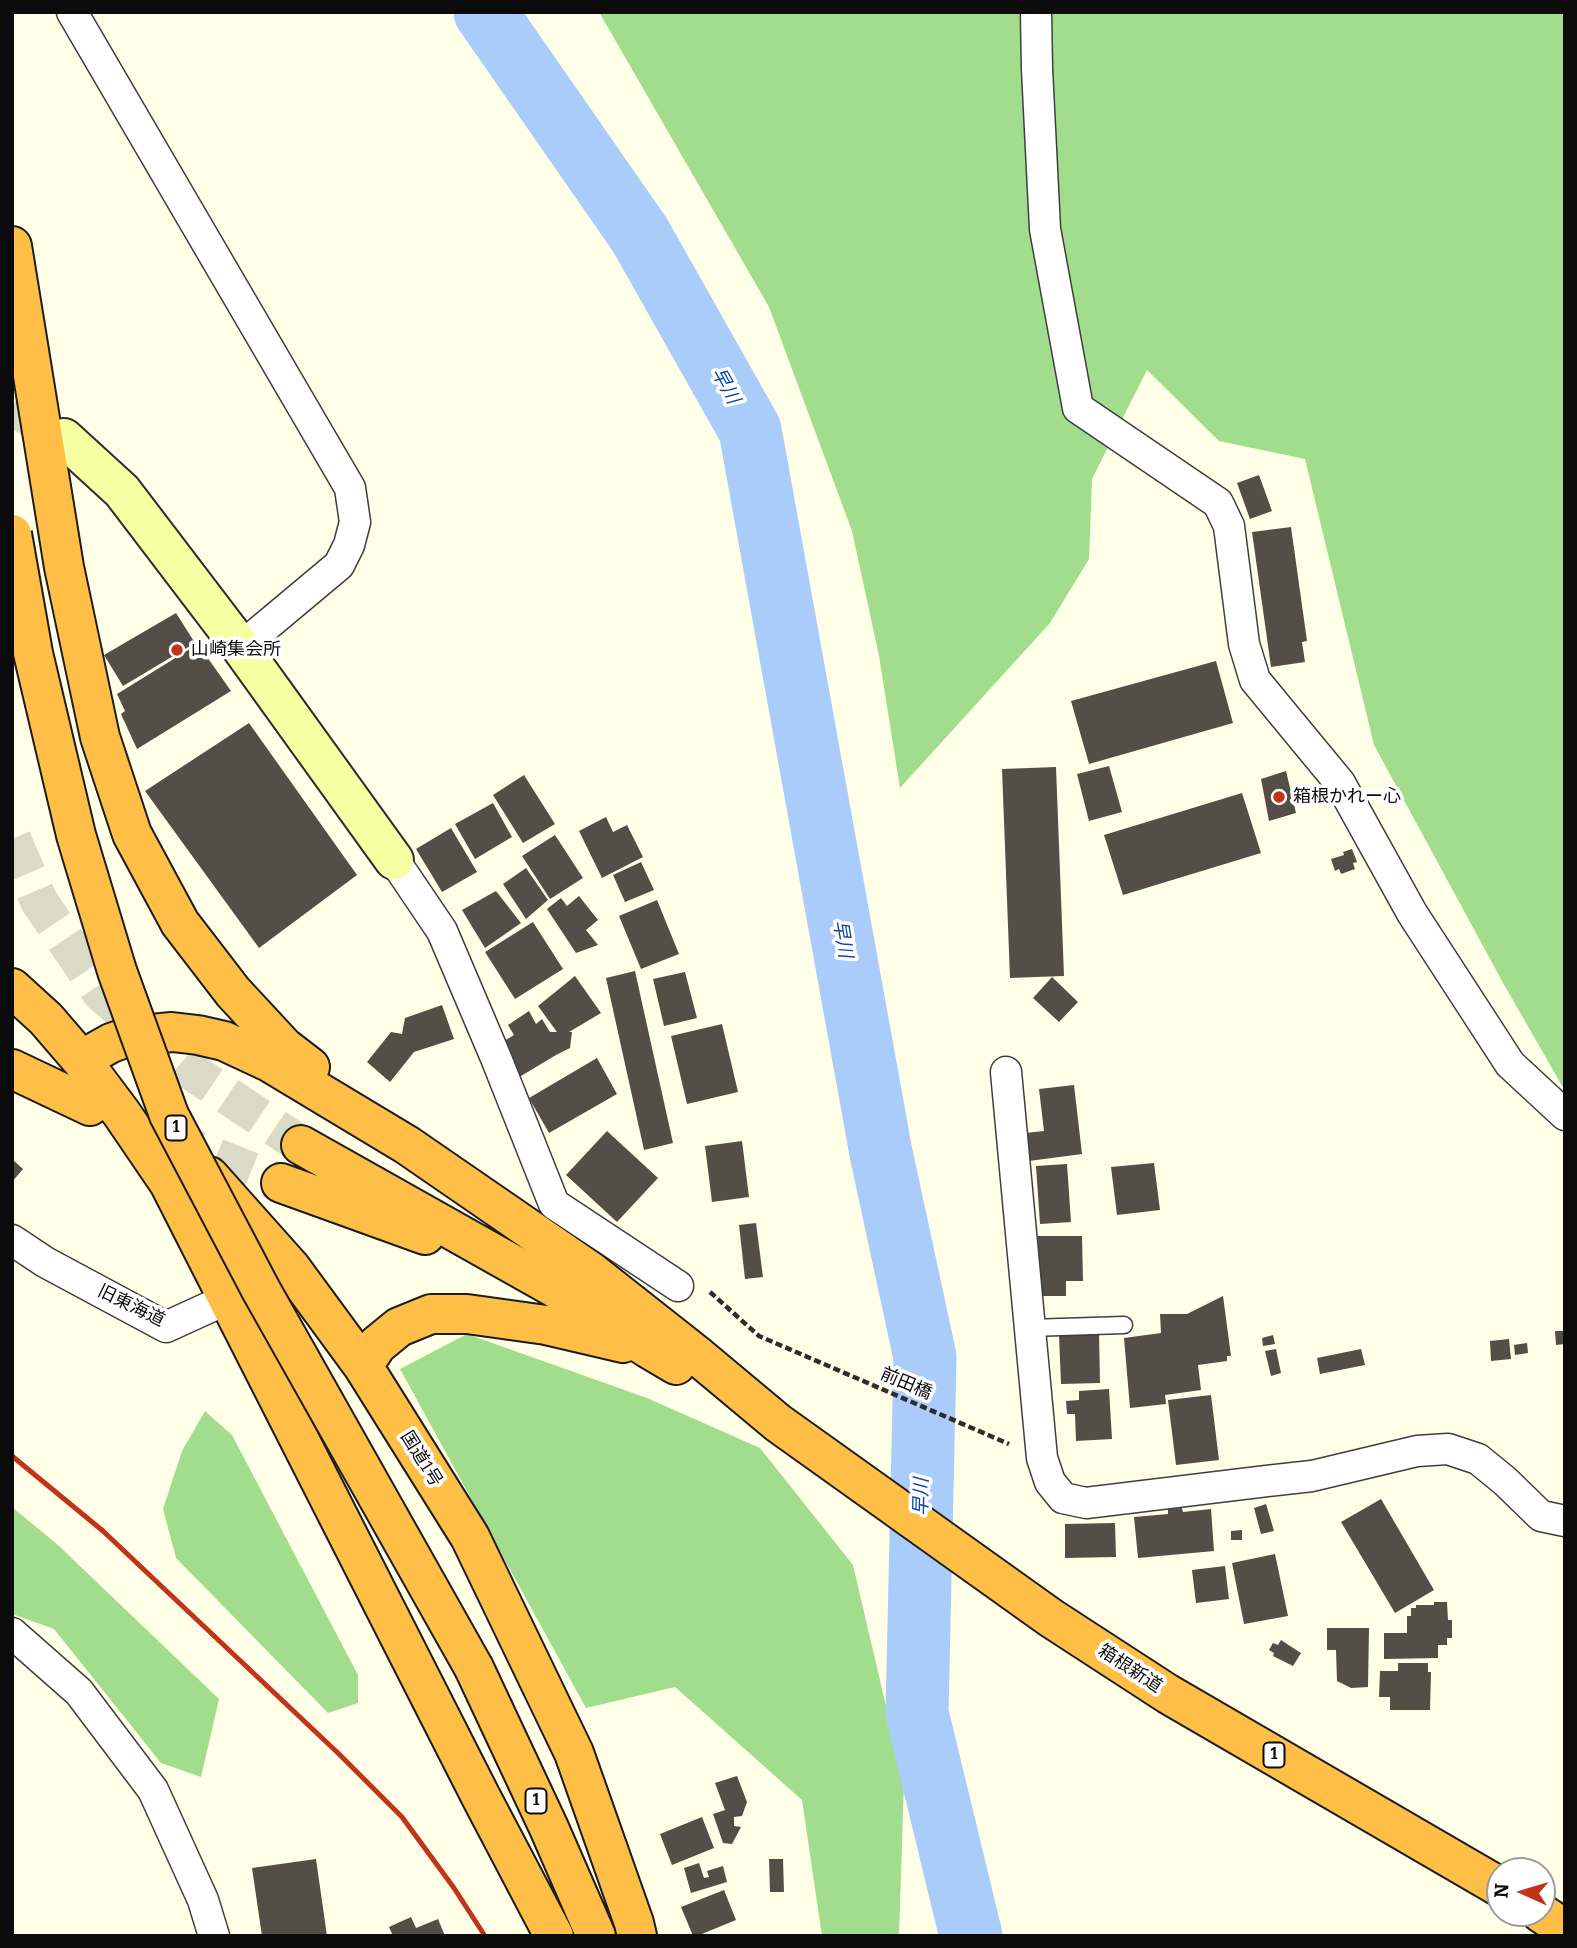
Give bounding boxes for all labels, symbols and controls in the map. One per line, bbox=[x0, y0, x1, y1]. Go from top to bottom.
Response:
water label: 早川 bbox=[706, 364, 744, 408]
place label: 山崎集会所 bbox=[191, 639, 281, 661]
marker: 山崎集会所 bbox=[169, 642, 185, 658]
place label: 箱根かれー心 bbox=[1293, 786, 1401, 808]
marker: 箱根かれー心 bbox=[1271, 789, 1287, 805]
water label: 早川 bbox=[827, 918, 857, 960]
road number: 1 bbox=[166, 1116, 186, 1140]
street label: 旧東海道 bbox=[94, 1281, 168, 1331]
street label: 前田橋 bbox=[877, 1364, 935, 1404]
street label: 国道1号 bbox=[396, 1427, 446, 1491]
water label: 早川 bbox=[910, 1478, 934, 1516]
street label: 箱根新道 bbox=[1094, 1640, 1166, 1698]
road number: 1 bbox=[1264, 1742, 1284, 1768]
road number: 1 bbox=[526, 1788, 546, 1814]
north arrow bbox=[1486, 1857, 1556, 1927]
text: N bbox=[1490, 1883, 1514, 1899]

